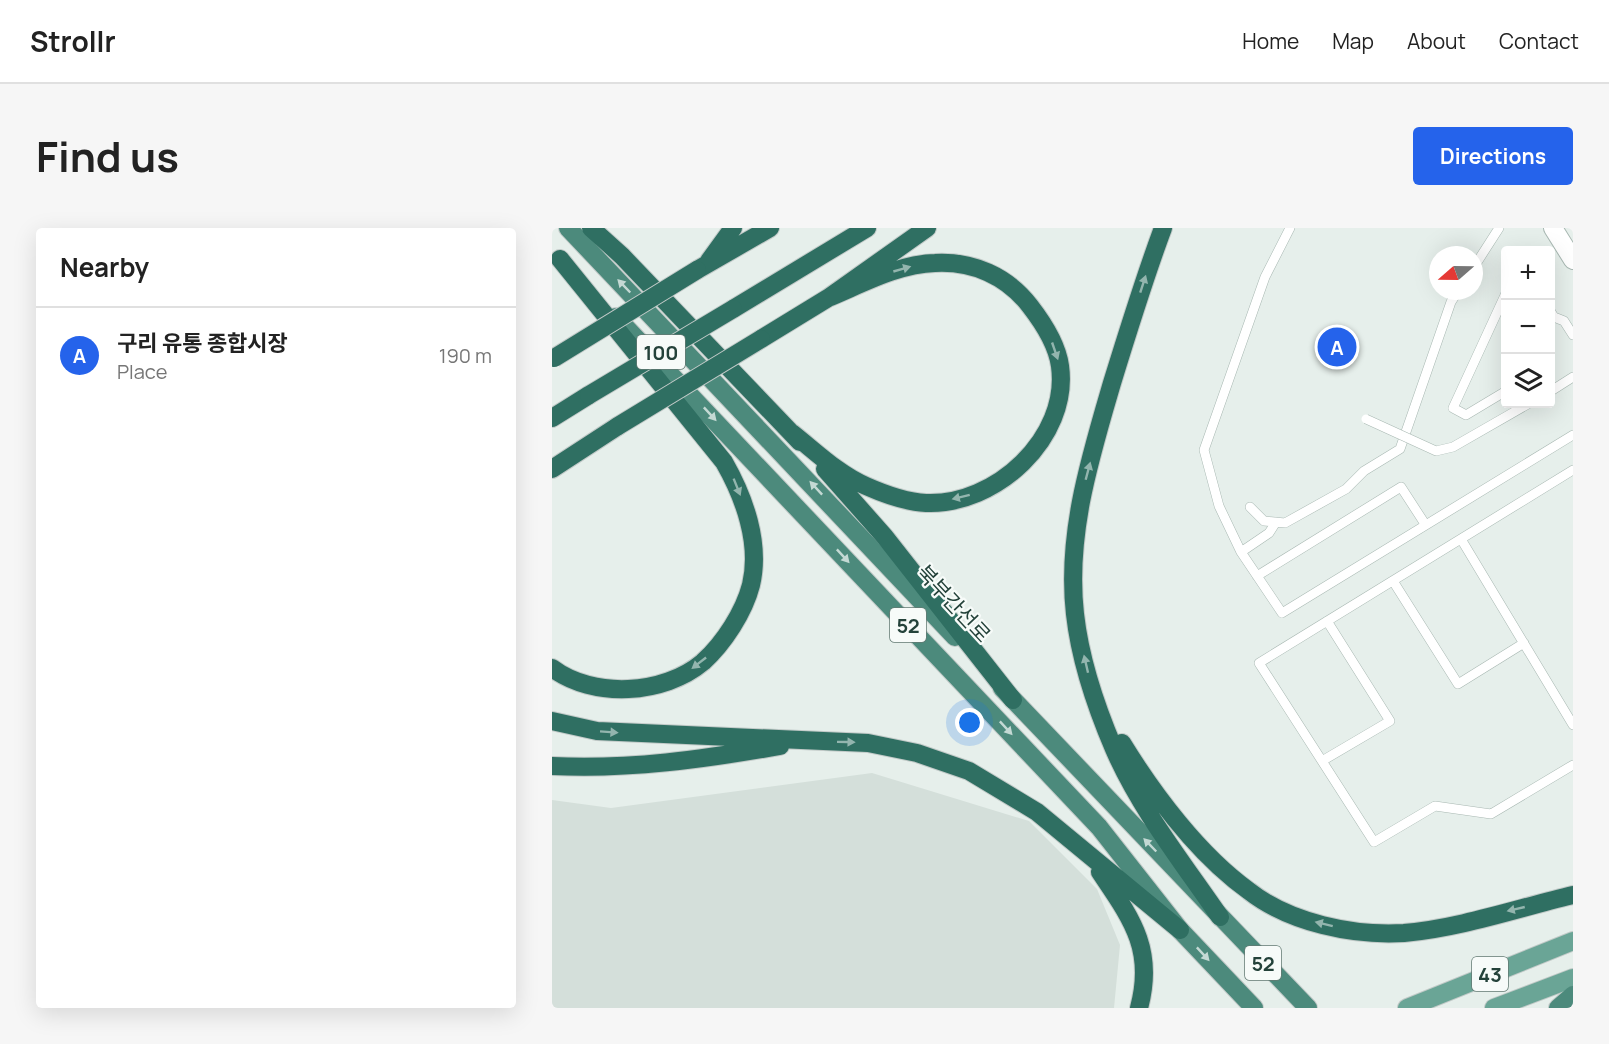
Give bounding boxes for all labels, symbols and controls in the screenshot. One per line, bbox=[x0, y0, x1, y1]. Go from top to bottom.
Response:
text: Strollr bbox=[30, 22, 116, 60]
text: Home bbox=[1242, 27, 1299, 55]
text: Map bbox=[1332, 27, 1374, 55]
text: About bbox=[1407, 27, 1466, 55]
text: Contact bbox=[1499, 27, 1579, 55]
text: Find us bbox=[36, 127, 179, 185]
button: Directions bbox=[1413, 127, 1573, 185]
north arrow bbox=[1429, 246, 1483, 300]
map controls bbox=[1501, 246, 1555, 408]
button: + bbox=[1501, 246, 1555, 300]
text: Nearby bbox=[60, 249, 149, 285]
one-way arrow bbox=[893, 264, 911, 273]
one-way arrow bbox=[1139, 275, 1149, 293]
one-way arrow bbox=[618, 279, 631, 294]
button: − bbox=[1501, 300, 1555, 354]
pin: A bbox=[1318, 324, 1356, 370]
text: 구리 유통 종합시장 bbox=[117, 328, 288, 358]
road number: 100 bbox=[637, 335, 685, 369]
text: A bbox=[73, 342, 86, 369]
text: 190 m bbox=[439, 342, 492, 369]
one-way arrow bbox=[1051, 342, 1060, 360]
button: layers bbox=[1501, 354, 1555, 408]
text: Place bbox=[117, 358, 167, 385]
one-way arrow bbox=[703, 406, 716, 421]
one-way arrow bbox=[1084, 462, 1093, 480]
one-way arrow bbox=[732, 479, 742, 497]
one-way arrow bbox=[809, 481, 823, 496]
one-way arrow bbox=[952, 493, 970, 503]
one-way arrow bbox=[836, 549, 850, 563]
street label: 북부간선로 bbox=[911, 558, 997, 648]
road number: 52 bbox=[890, 608, 926, 642]
one-way arrow bbox=[1080, 654, 1090, 673]
one-way arrow bbox=[692, 656, 707, 668]
your location bbox=[955, 708, 984, 737]
one-way arrow bbox=[999, 721, 1013, 736]
one-way arrow bbox=[600, 727, 619, 737]
one-way arrow bbox=[836, 737, 855, 747]
one-way arrow bbox=[1143, 838, 1157, 853]
one-way arrow bbox=[1507, 904, 1525, 914]
one-way arrow bbox=[1315, 919, 1333, 929]
one-way arrow bbox=[1196, 946, 1209, 961]
road number: 52 bbox=[1245, 946, 1281, 980]
road number: 43 bbox=[1472, 957, 1508, 991]

